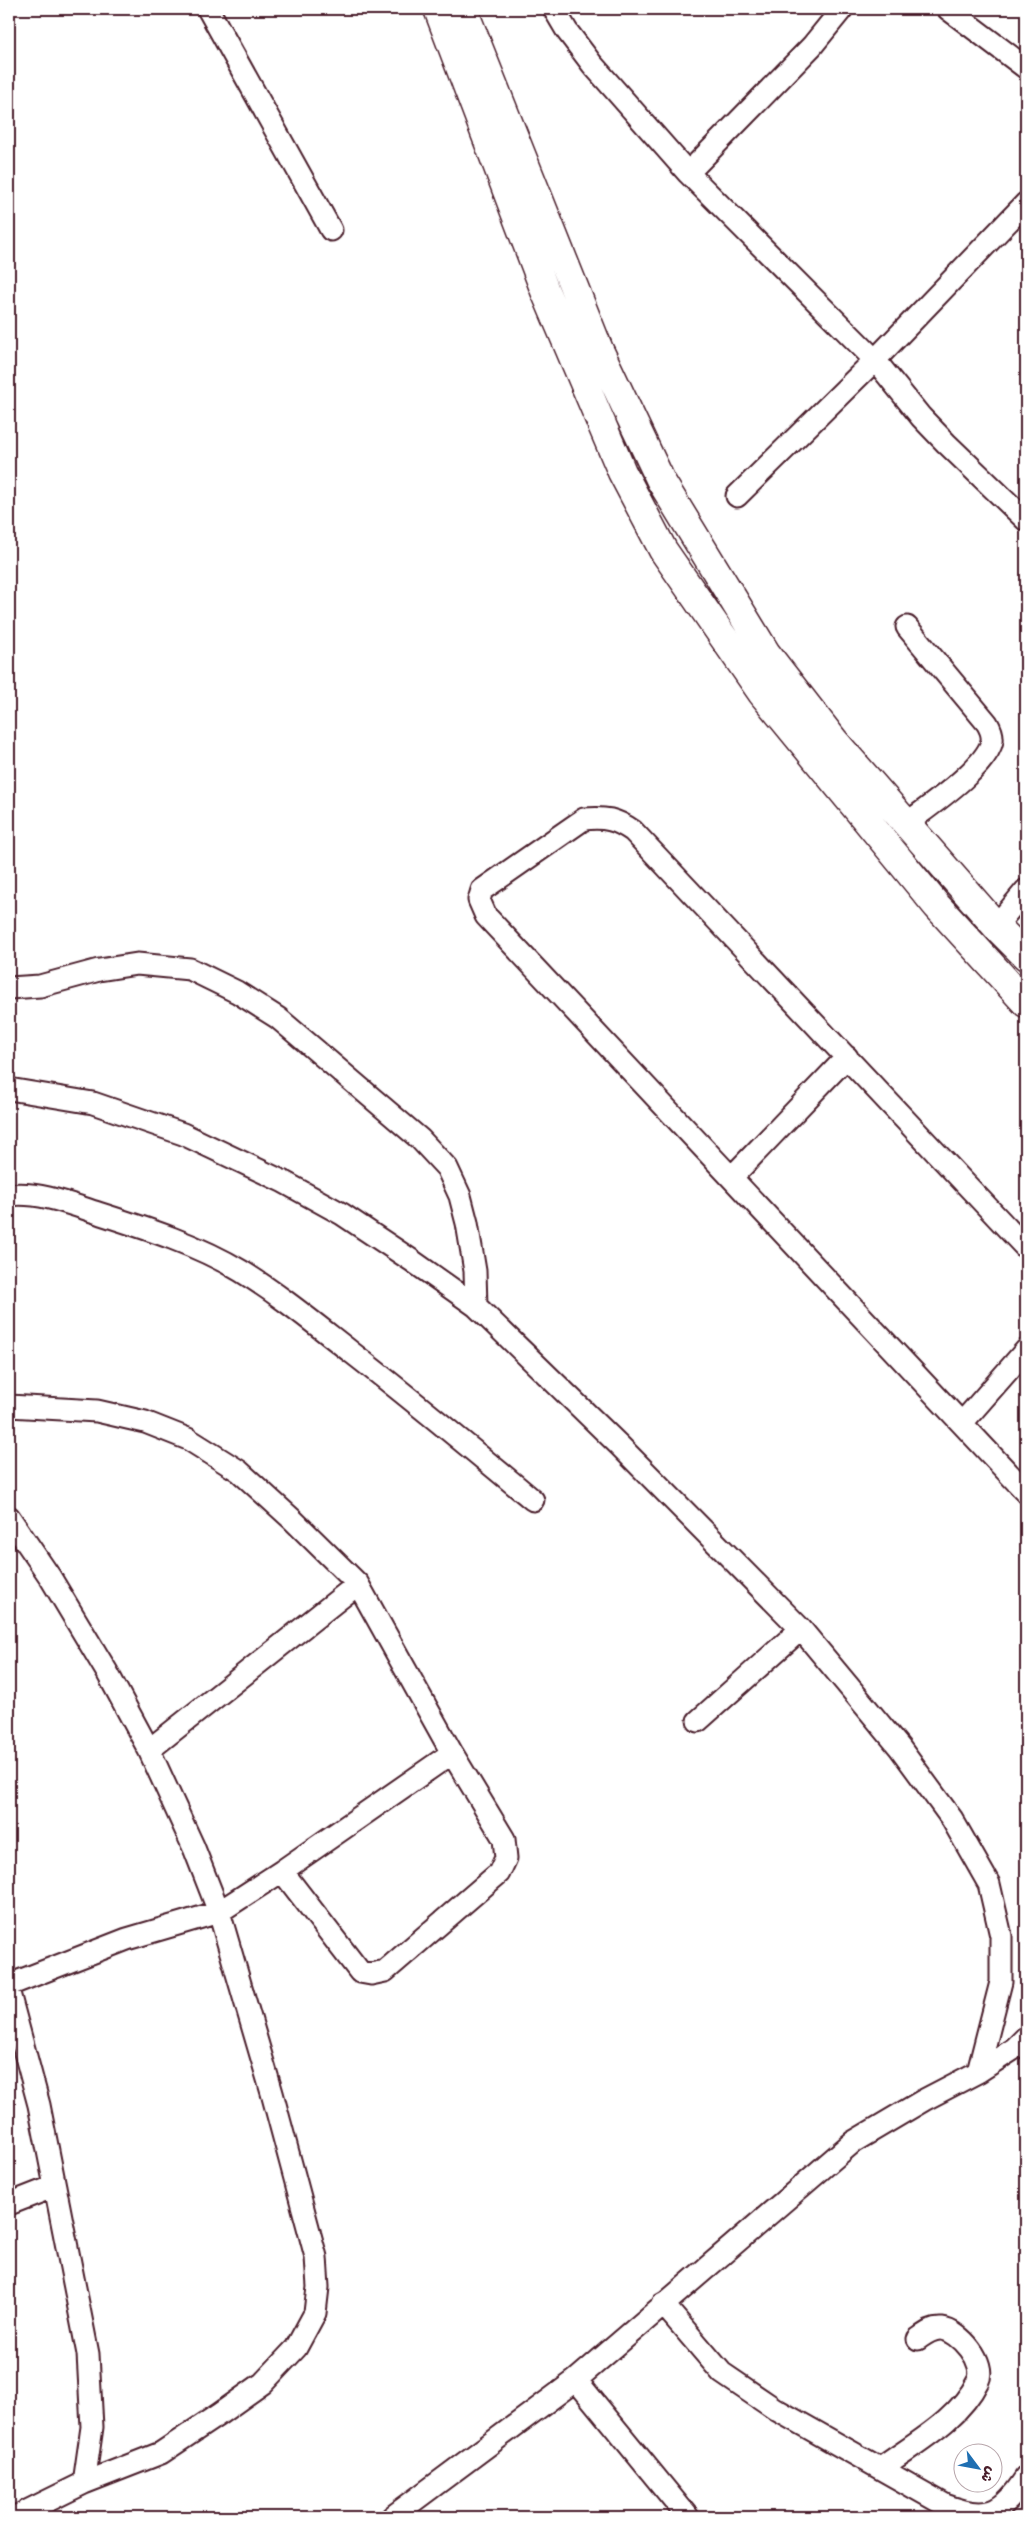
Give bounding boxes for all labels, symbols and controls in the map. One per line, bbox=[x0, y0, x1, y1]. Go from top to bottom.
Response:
north arrow bbox=[952, 2444, 1002, 2494]
text: ش bbox=[974, 2461, 1003, 2488]

